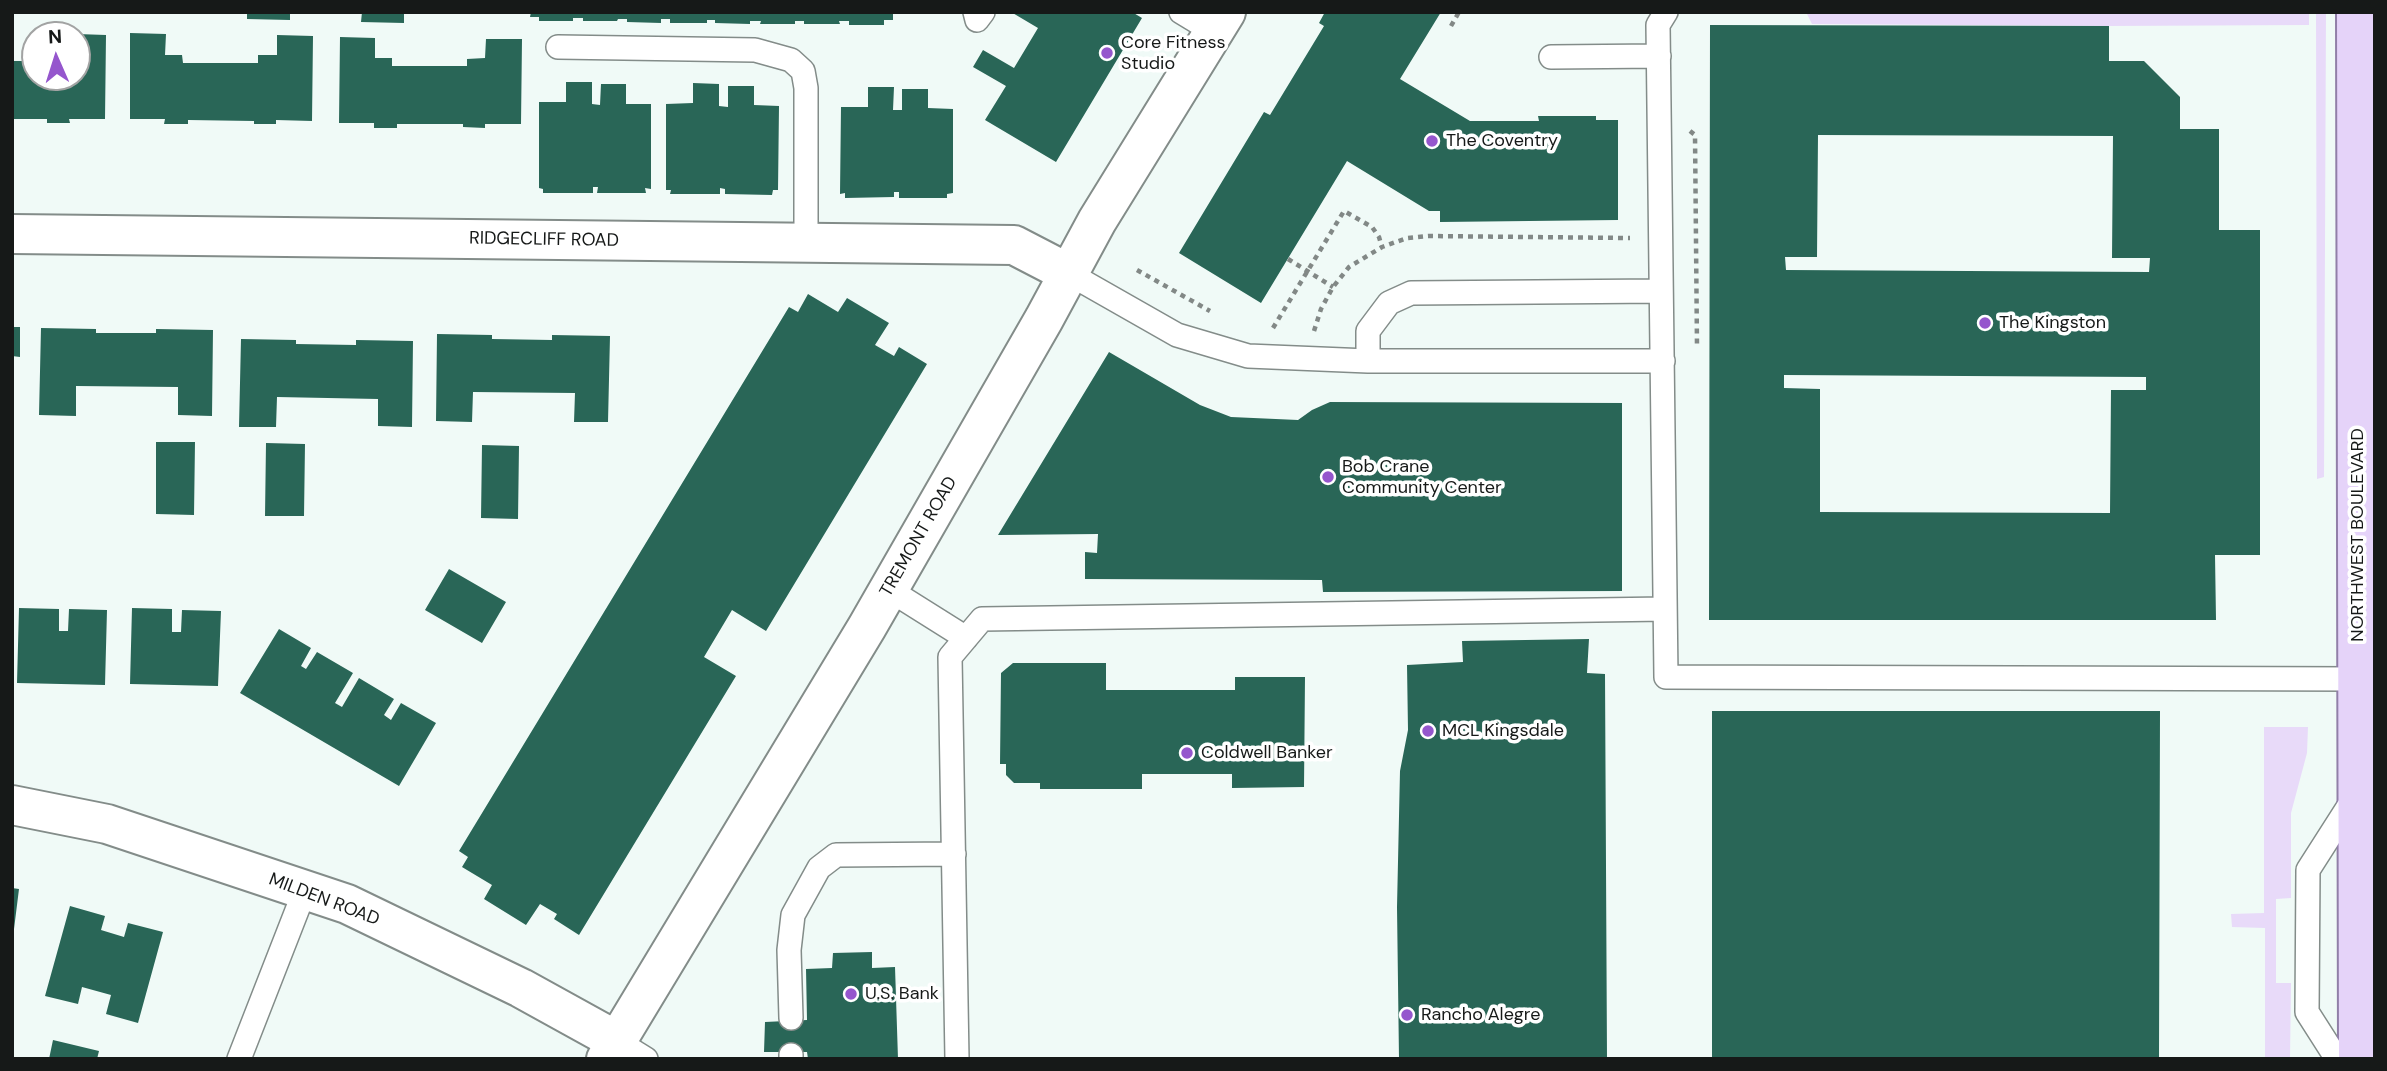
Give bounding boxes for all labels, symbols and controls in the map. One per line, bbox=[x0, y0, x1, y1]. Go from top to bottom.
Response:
north arrow bbox=[21, 21, 91, 91]
text: N bbox=[47, 24, 63, 49]
place label: Core Fitness Studio bbox=[1121, 32, 1226, 74]
marker: Core Fitness Studio bbox=[1099, 45, 1115, 61]
place label: The Coventry bbox=[1446, 130, 1558, 152]
marker: The Coventry bbox=[1424, 133, 1440, 149]
street label: RIDGECLIFF ROAD bbox=[469, 228, 619, 252]
place label: The Kingston bbox=[1999, 312, 2106, 334]
marker: The Kingston bbox=[1977, 315, 1993, 331]
street label: NORTHWEST BOULEVARD bbox=[2347, 428, 2369, 642]
place label: Bob Crane Community Center bbox=[1342, 456, 1502, 498]
marker: Bob Crane Community Center bbox=[1320, 469, 1336, 485]
street label: TREMONT ROAD bbox=[876, 473, 962, 601]
place label: MCL Kingsdale bbox=[1442, 720, 1564, 742]
marker: MCL Kingsdale bbox=[1420, 723, 1436, 739]
place label: Coldwell Banker bbox=[1201, 742, 1333, 764]
marker: Coldwell Banker bbox=[1179, 745, 1195, 761]
street label: MILDEN ROAD bbox=[266, 869, 382, 931]
place label: U.S. Bank bbox=[865, 983, 939, 1005]
marker: U.S. Bank bbox=[843, 986, 859, 1002]
place label: Rancho Alegre bbox=[1421, 1004, 1540, 1026]
marker: Rancho Alegre bbox=[1399, 1007, 1415, 1023]

